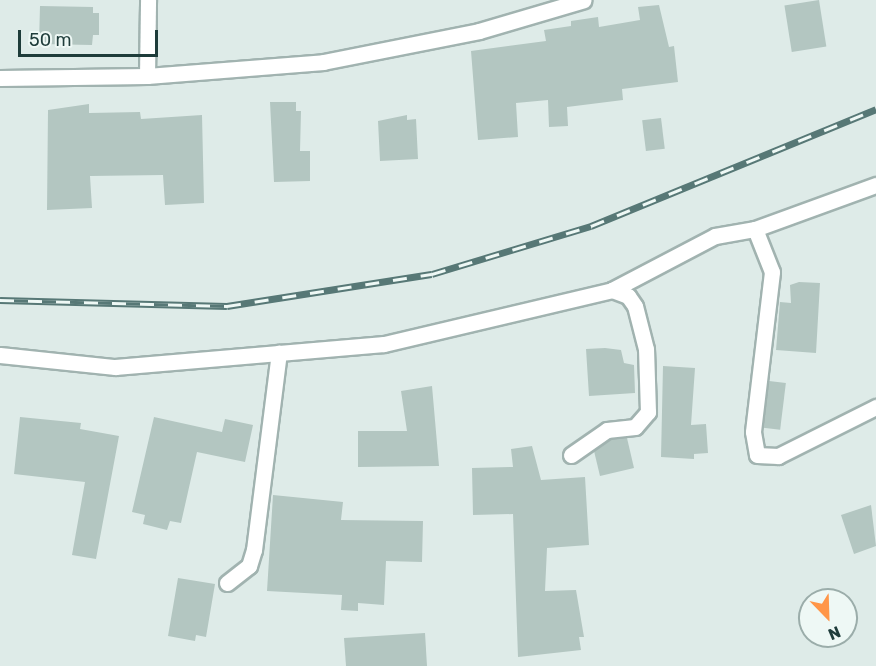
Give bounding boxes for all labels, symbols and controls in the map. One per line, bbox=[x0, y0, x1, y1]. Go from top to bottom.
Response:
scale bar bbox=[21, 18, 160, 56]
text: 50 m bbox=[29, 29, 72, 51]
north arrow bbox=[798, 588, 858, 648]
text: N bbox=[825, 622, 843, 644]

